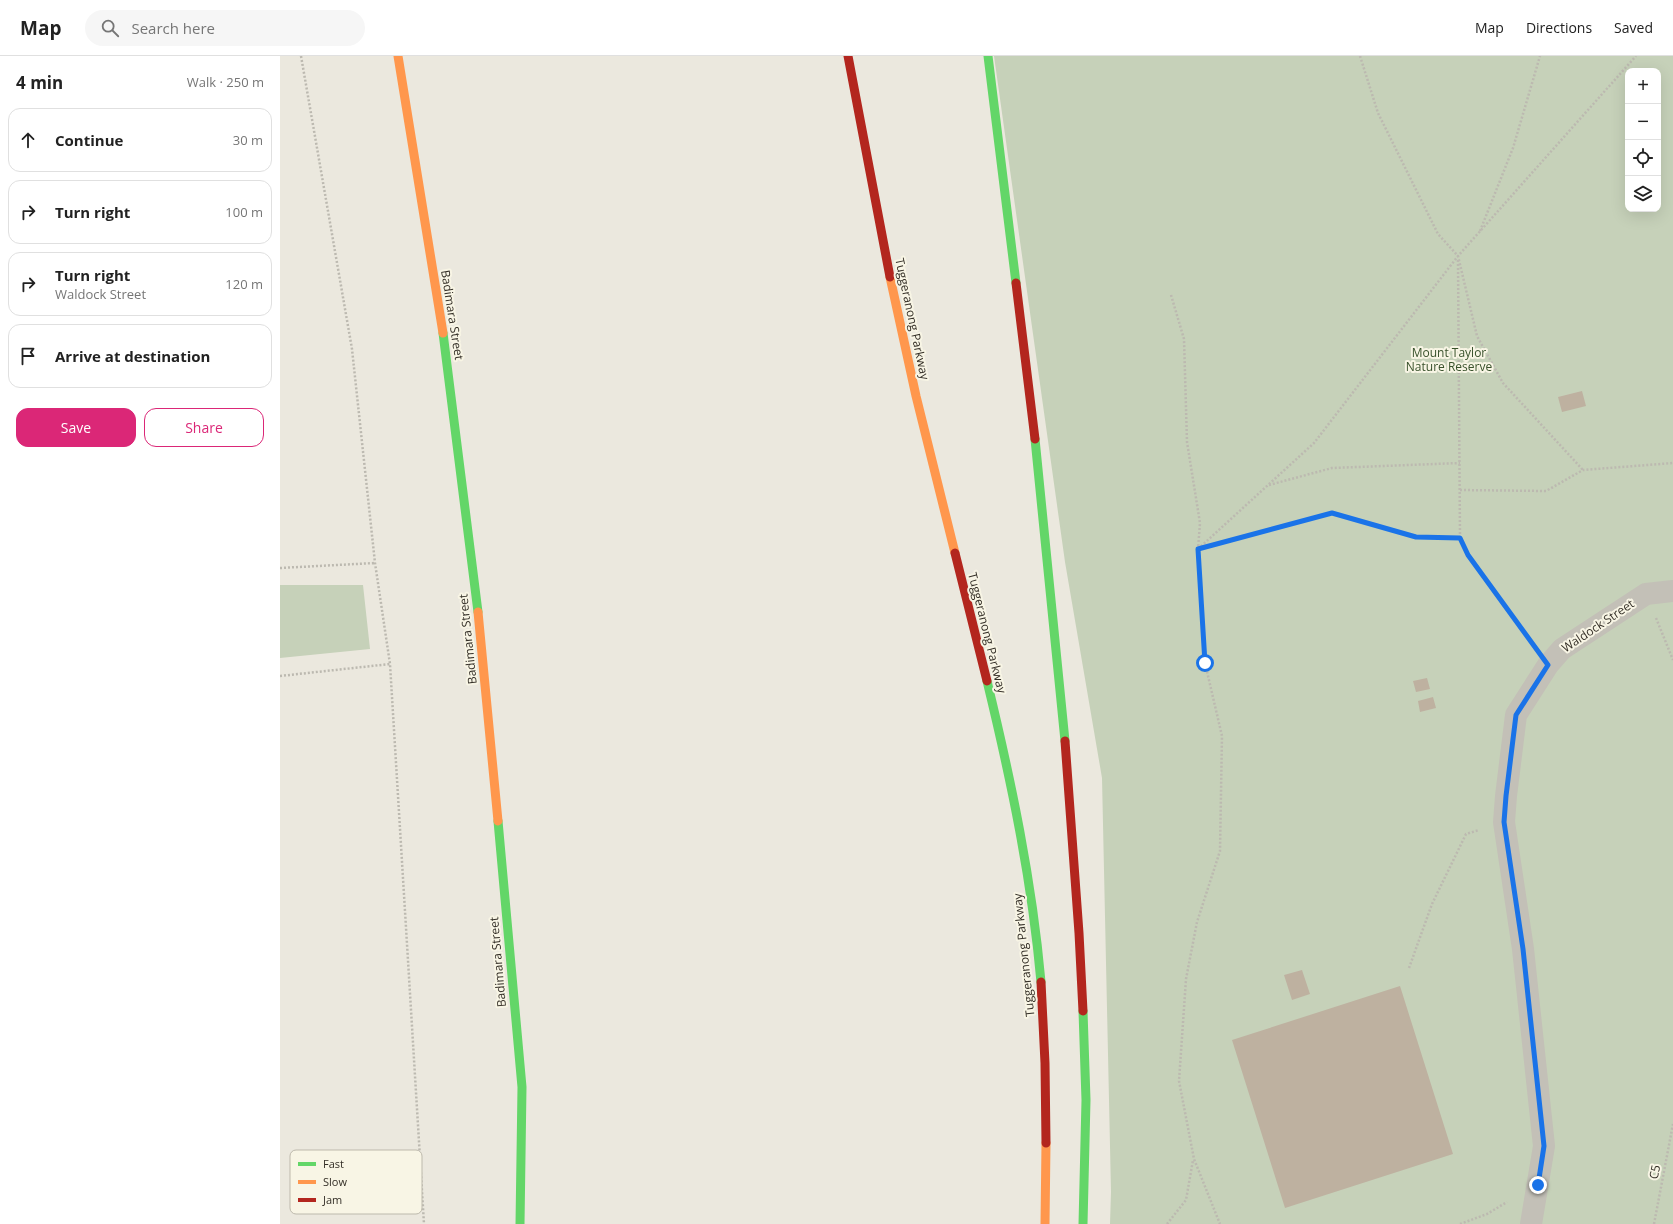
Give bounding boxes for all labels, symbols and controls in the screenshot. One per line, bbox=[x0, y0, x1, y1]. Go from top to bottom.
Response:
search box bbox=[85, 10, 365, 46]
text: Map bbox=[20, 15, 61, 41]
icon: search bbox=[99, 17, 121, 39]
text: Search here bbox=[131, 18, 215, 38]
text: Map bbox=[1475, 18, 1504, 37]
text: Directions bbox=[1526, 18, 1592, 37]
text: Saved bbox=[1614, 18, 1653, 37]
map controls bbox=[1625, 68, 1661, 212]
button: + bbox=[1625, 68, 1661, 104]
text: 4 min bbox=[16, 71, 63, 94]
text: Walk · 250 m bbox=[187, 73, 264, 91]
button: − bbox=[1625, 104, 1661, 140]
icon: ahead bbox=[17, 129, 39, 151]
text: Continue bbox=[55, 130, 123, 150]
text: 30 m bbox=[233, 131, 263, 149]
button: locate bbox=[1625, 140, 1661, 176]
button: layers bbox=[1625, 176, 1661, 212]
icon: right bbox=[17, 201, 39, 223]
text: Turn right bbox=[55, 202, 130, 222]
text: 100 m bbox=[225, 203, 263, 221]
street label: Tuggeranong Parkway bbox=[891, 256, 934, 382]
text: Turn right bbox=[55, 265, 130, 285]
street label: Badimara Street bbox=[437, 269, 468, 361]
icon: right bbox=[17, 273, 39, 295]
text: 120 m bbox=[225, 275, 263, 293]
text: Waldock Street bbox=[55, 285, 146, 303]
park label: Mount Taylor Nature Reserve bbox=[1406, 344, 1492, 375]
icon: arrive bbox=[17, 345, 39, 367]
text: Arrive at destination bbox=[55, 346, 210, 366]
button: Save bbox=[16, 408, 136, 447]
button: Share bbox=[144, 408, 264, 447]
street label: Tuggeranong Parkway bbox=[964, 571, 1011, 696]
street label: Badimara Street bbox=[454, 593, 481, 685]
street label: Waldock Street bbox=[1558, 595, 1637, 656]
route start bbox=[1196, 654, 1214, 672]
street label: Tuggeranong Parkway bbox=[1008, 892, 1038, 1018]
street label: Badimara Street bbox=[485, 916, 510, 1008]
legend bbox=[290, 1150, 422, 1214]
text: Fast bbox=[323, 1156, 344, 1171]
street label: C5 bbox=[1645, 1163, 1664, 1181]
text: Slow bbox=[323, 1174, 347, 1189]
route end bbox=[1529, 1176, 1547, 1194]
text: Jam bbox=[322, 1192, 342, 1207]

